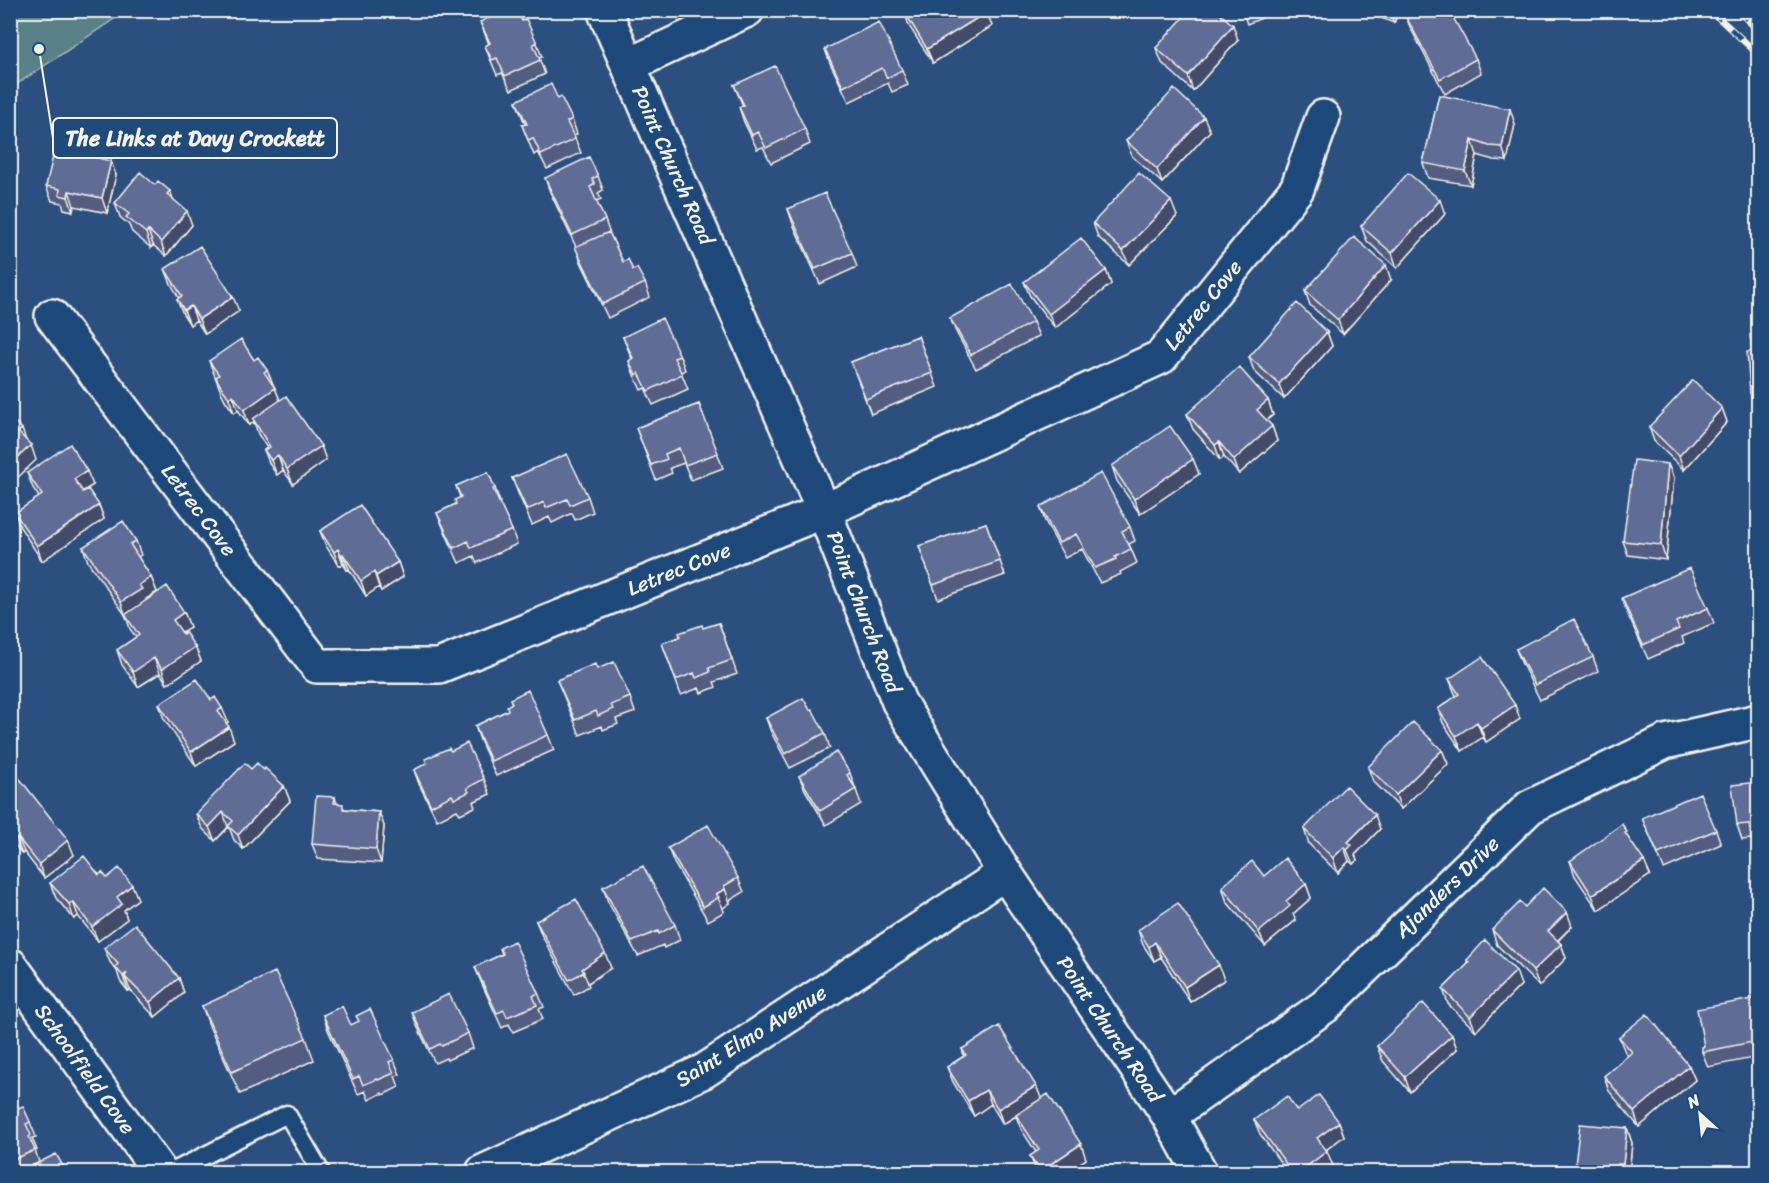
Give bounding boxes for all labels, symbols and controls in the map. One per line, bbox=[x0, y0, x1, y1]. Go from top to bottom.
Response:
street label: Point Church Road bbox=[621, 79, 726, 253]
callout: The Links at Davy Crockett bbox=[53, 118, 337, 158]
text: The Links at Davy Crockett bbox=[65, 119, 326, 158]
street label: Letrec Cove bbox=[1154, 251, 1252, 359]
street label: Letrec Cove bbox=[151, 455, 247, 565]
street label: Point Church Road bbox=[816, 525, 913, 700]
street label: Letrec Cove bbox=[621, 531, 737, 607]
street label: Ajanders Drive bbox=[1384, 826, 1509, 948]
street label: Point Church Road bbox=[1046, 947, 1175, 1112]
street label: Saint Elmo Avenue bbox=[668, 974, 835, 1098]
street label: Schoolfield Cove bbox=[24, 995, 146, 1143]
north arrow bbox=[1670, 1084, 1730, 1144]
text: N bbox=[1681, 1085, 1706, 1117]

